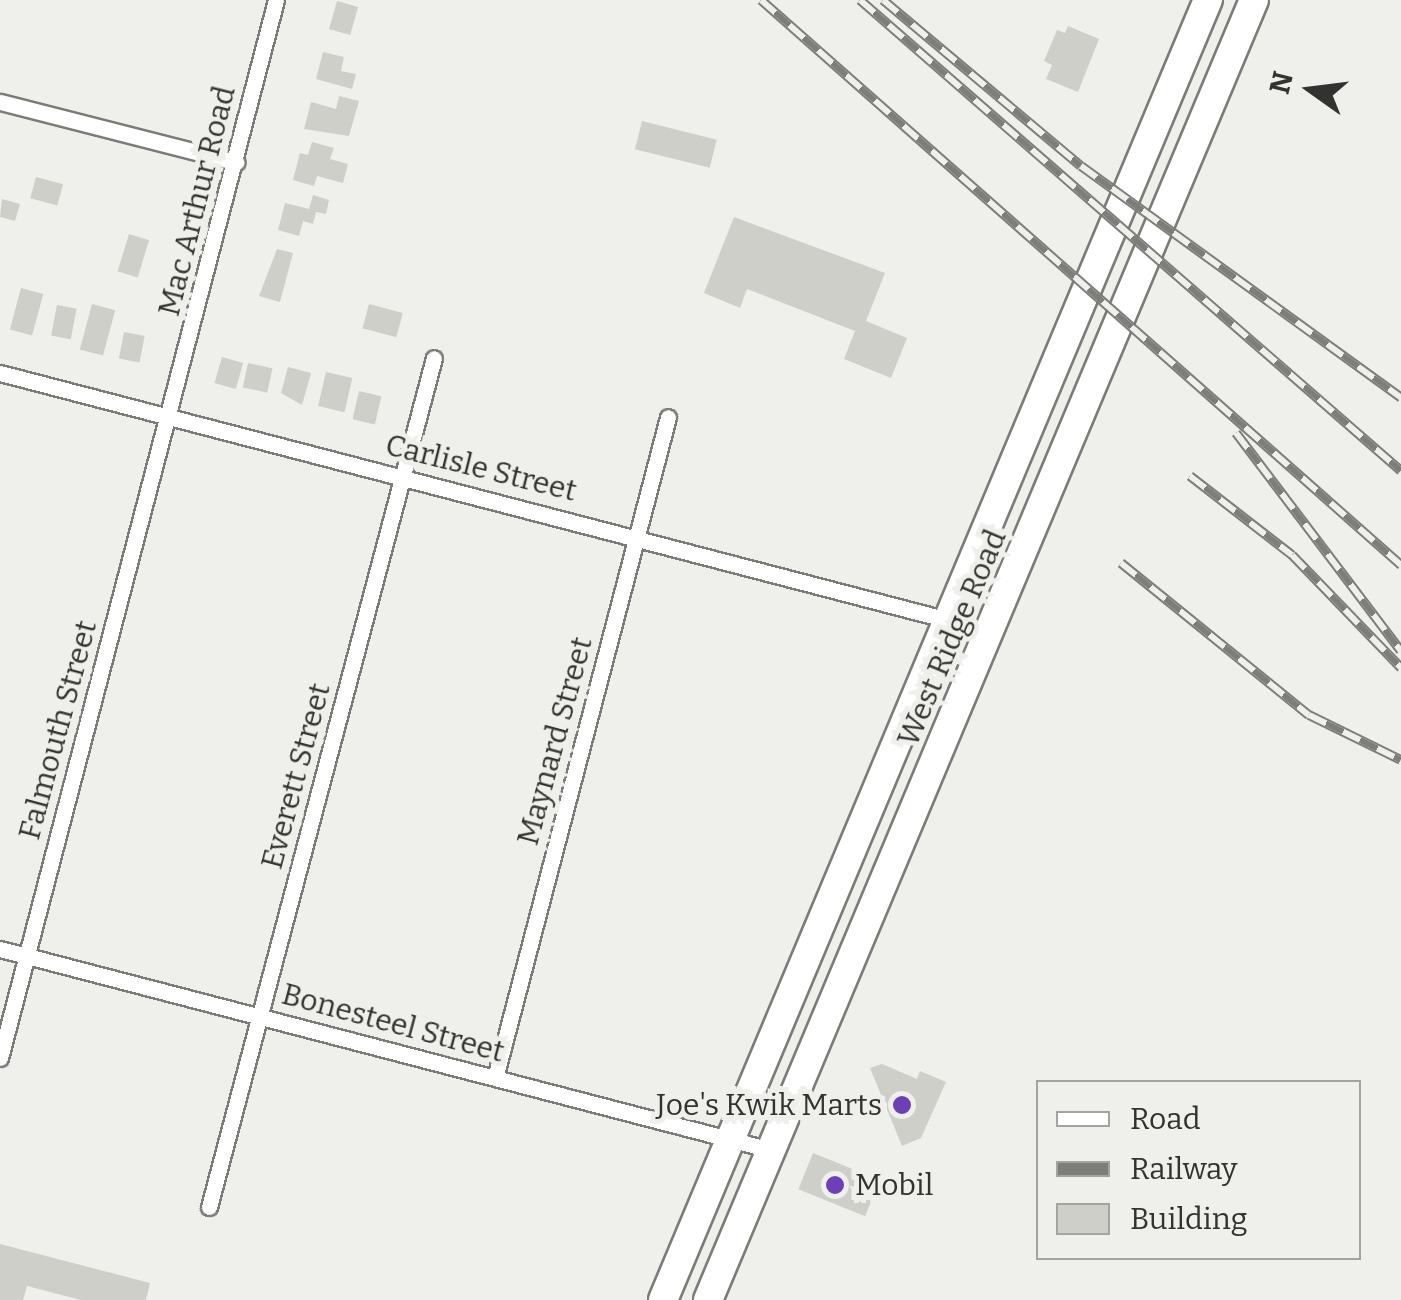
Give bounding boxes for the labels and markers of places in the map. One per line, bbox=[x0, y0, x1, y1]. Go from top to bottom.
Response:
place label: Joe's Kwik Marts bbox=[656, 1087, 882, 1123]
marker: Joe's Kwik Marts bbox=[891, 1094, 913, 1116]
place label: Mobil bbox=[855, 1167, 933, 1203]
marker: Mobil bbox=[824, 1174, 846, 1196]

